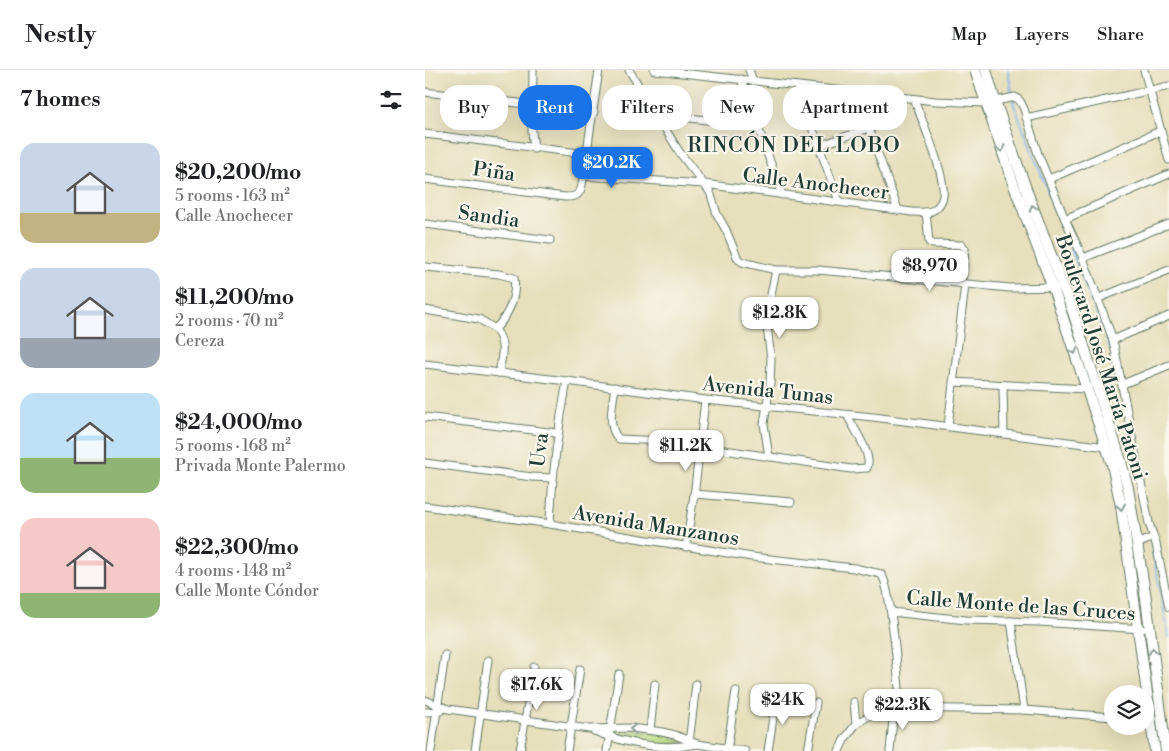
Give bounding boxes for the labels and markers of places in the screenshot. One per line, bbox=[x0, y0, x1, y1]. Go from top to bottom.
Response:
pin: $20.2K bbox=[571, 146, 653, 189]
pin: $8,970 bbox=[889, 250, 971, 292]
pin: $12.8K bbox=[739, 296, 821, 339]
pin: $11.2K bbox=[645, 430, 727, 472]
pin: $17.6K bbox=[496, 668, 578, 711]
pin: $24K bbox=[753, 684, 813, 726]
pin: $22.3K bbox=[862, 688, 944, 731]

